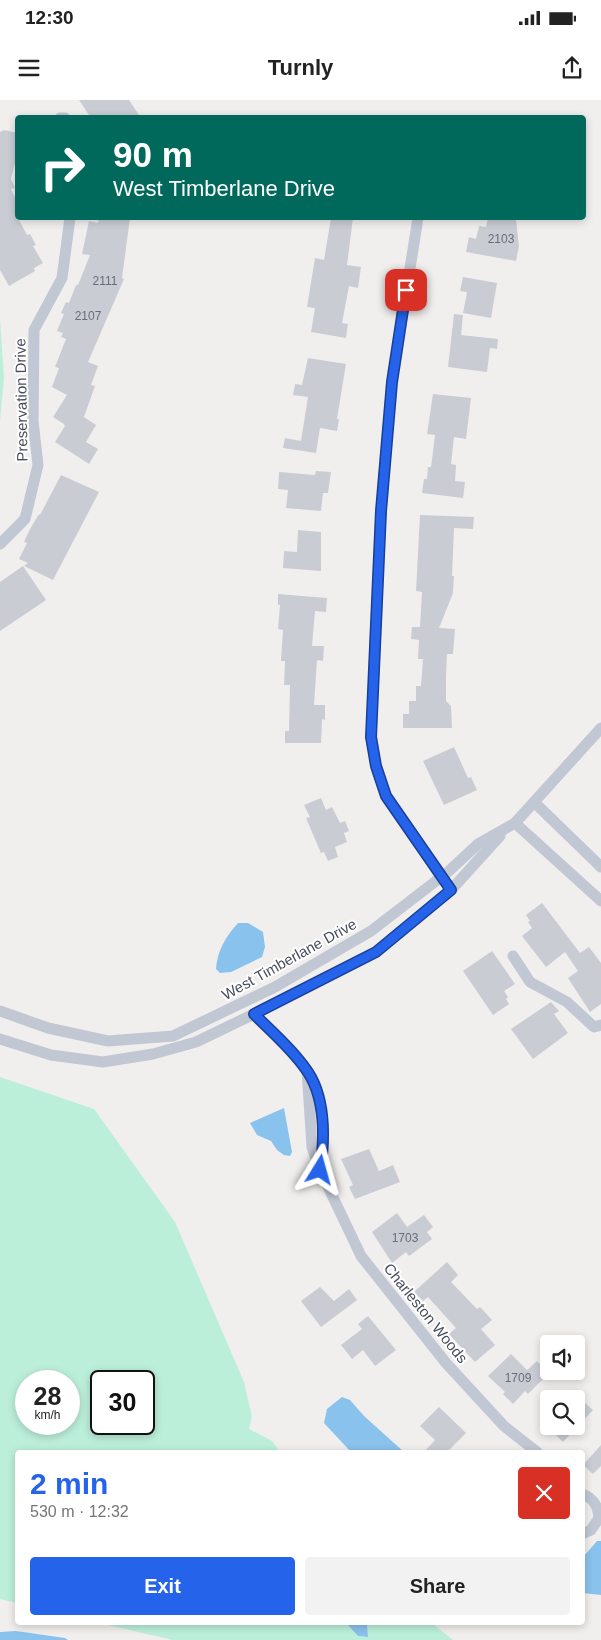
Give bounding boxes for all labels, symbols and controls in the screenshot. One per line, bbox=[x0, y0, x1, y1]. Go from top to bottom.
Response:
text: 12:30 bbox=[25, 7, 74, 28]
icon: menu bbox=[15, 54, 43, 82]
icon: share bbox=[558, 54, 586, 82]
text: Turnly bbox=[268, 55, 333, 80]
icon: right bbox=[30, 135, 95, 200]
text: 90 m bbox=[113, 135, 193, 174]
text: West Timberlane Drive bbox=[113, 176, 335, 201]
house number: 2103 bbox=[488, 232, 515, 246]
pin bbox=[385, 269, 427, 311]
house number: 2111 bbox=[93, 274, 118, 288]
icon: arrive bbox=[392, 276, 420, 304]
house number: 2107 bbox=[75, 309, 102, 323]
street label: Preservation Drive bbox=[11, 338, 31, 462]
street label: West Timberlane Drive bbox=[219, 915, 359, 1003]
position arrow bbox=[293, 1143, 345, 1195]
house number: 1703 bbox=[392, 1231, 419, 1245]
street label: Charleston Woods bbox=[381, 1260, 471, 1366]
map controls bbox=[540, 1335, 585, 1435]
button: sound bbox=[540, 1335, 585, 1380]
speed limit sign: 30 bbox=[90, 1370, 155, 1435]
house number: 1709 bbox=[505, 1371, 532, 1385]
text: 28 bbox=[34, 1382, 61, 1410]
button: search bbox=[540, 1390, 585, 1435]
text: km/h bbox=[34, 1408, 61, 1422]
text: 2 min bbox=[30, 1467, 108, 1500]
button: close bbox=[518, 1467, 570, 1519]
text: 530 m · 12:32 bbox=[30, 1503, 129, 1520]
button: Exit bbox=[30, 1557, 295, 1615]
button: Share bbox=[305, 1557, 570, 1615]

